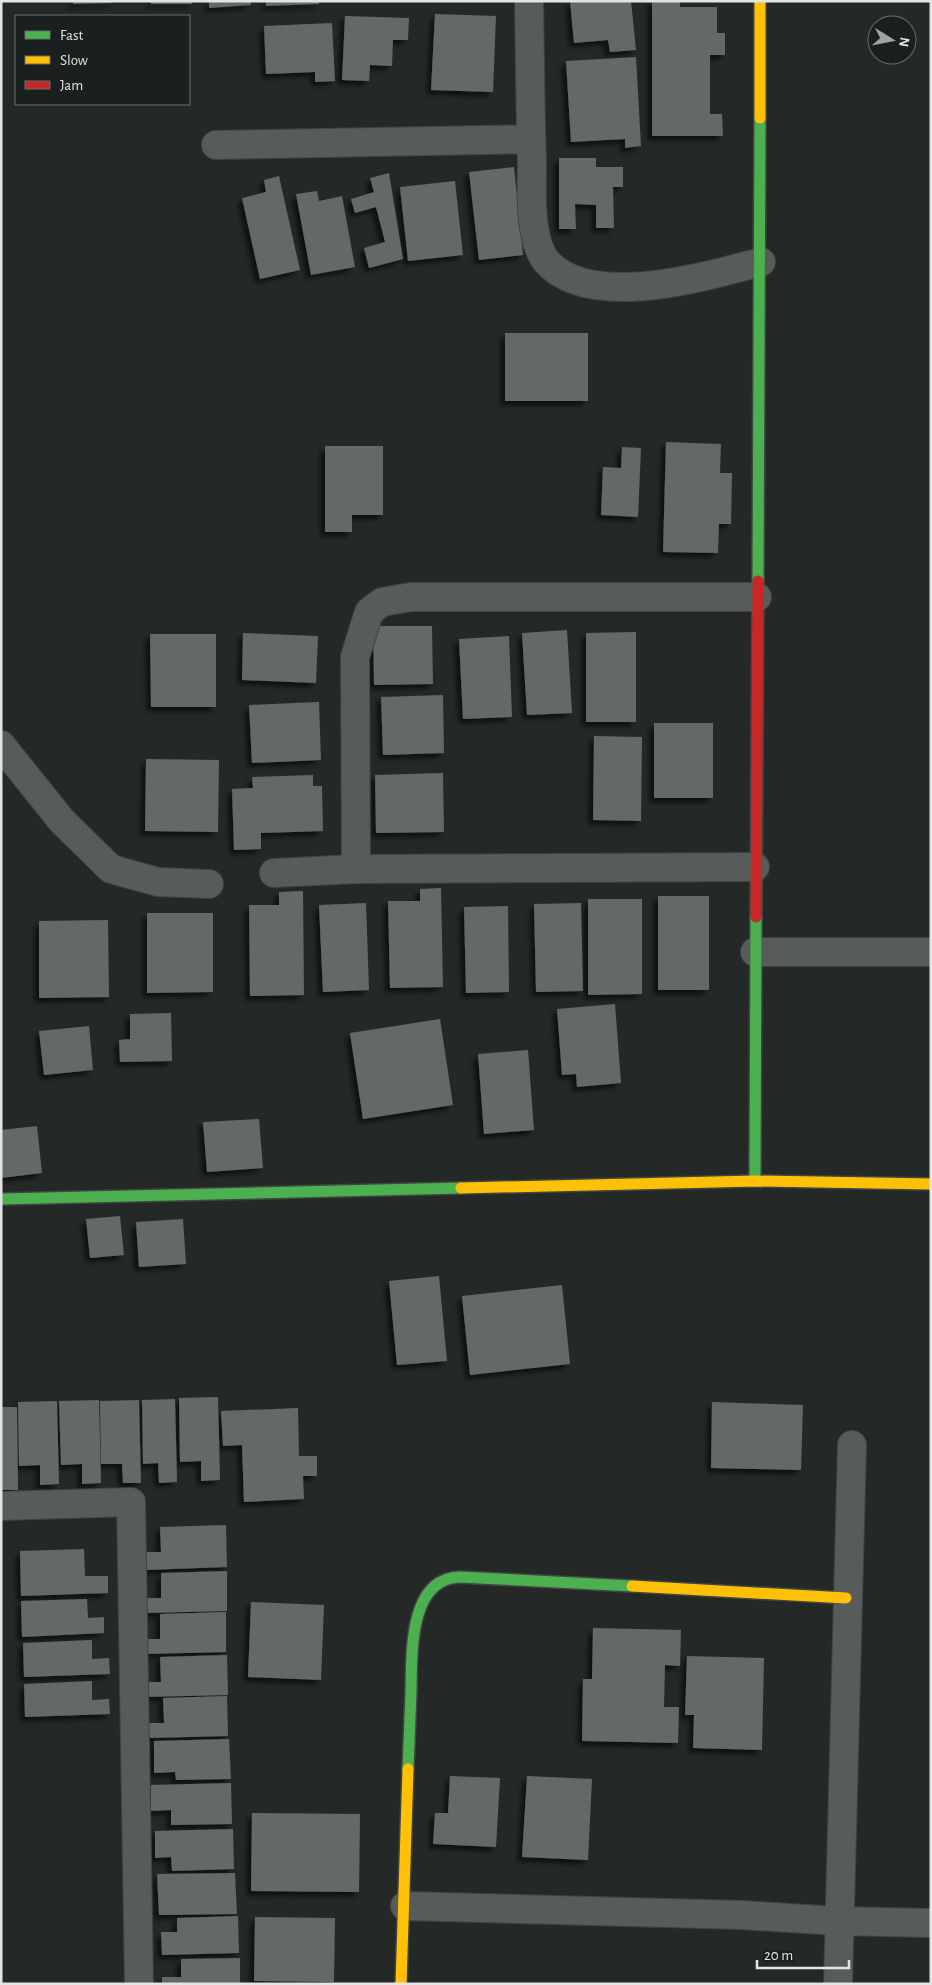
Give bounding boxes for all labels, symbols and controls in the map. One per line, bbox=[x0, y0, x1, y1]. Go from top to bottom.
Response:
legend bbox=[15, 15, 190, 105]
north arrow bbox=[867, 15, 917, 65]
text: Fast bbox=[60, 28, 84, 43]
text: N bbox=[896, 36, 912, 48]
text: Slow bbox=[60, 53, 88, 68]
text: Jam bbox=[60, 78, 83, 93]
scale bar bbox=[757, 1938, 850, 1970]
text: 20 m bbox=[764, 1948, 793, 1963]

